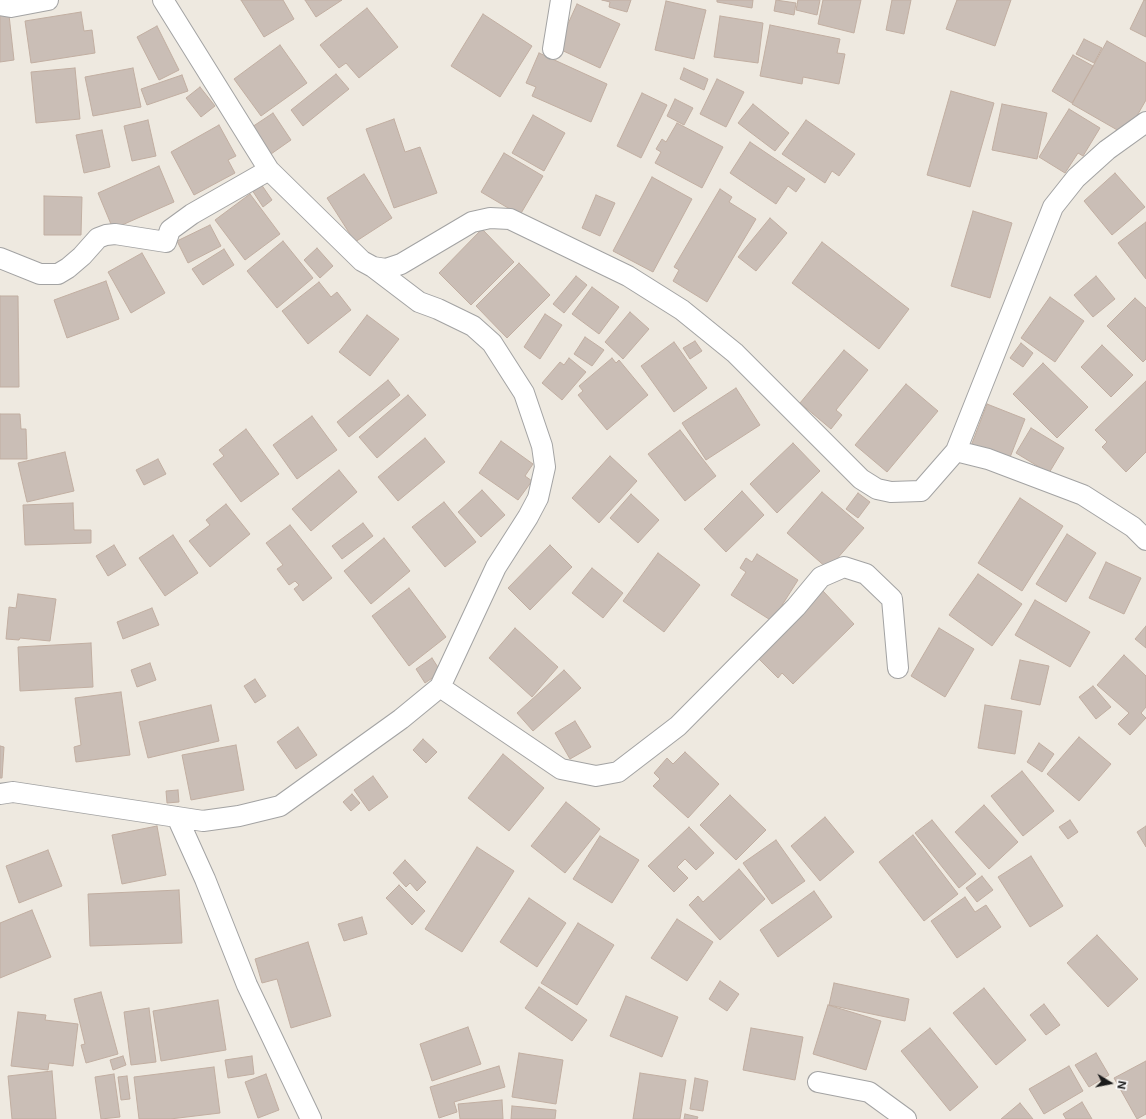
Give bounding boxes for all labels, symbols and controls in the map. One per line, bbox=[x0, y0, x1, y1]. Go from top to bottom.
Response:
north arrow bbox=[1090, 1063, 1130, 1103]
text: N bbox=[1114, 1080, 1129, 1090]

